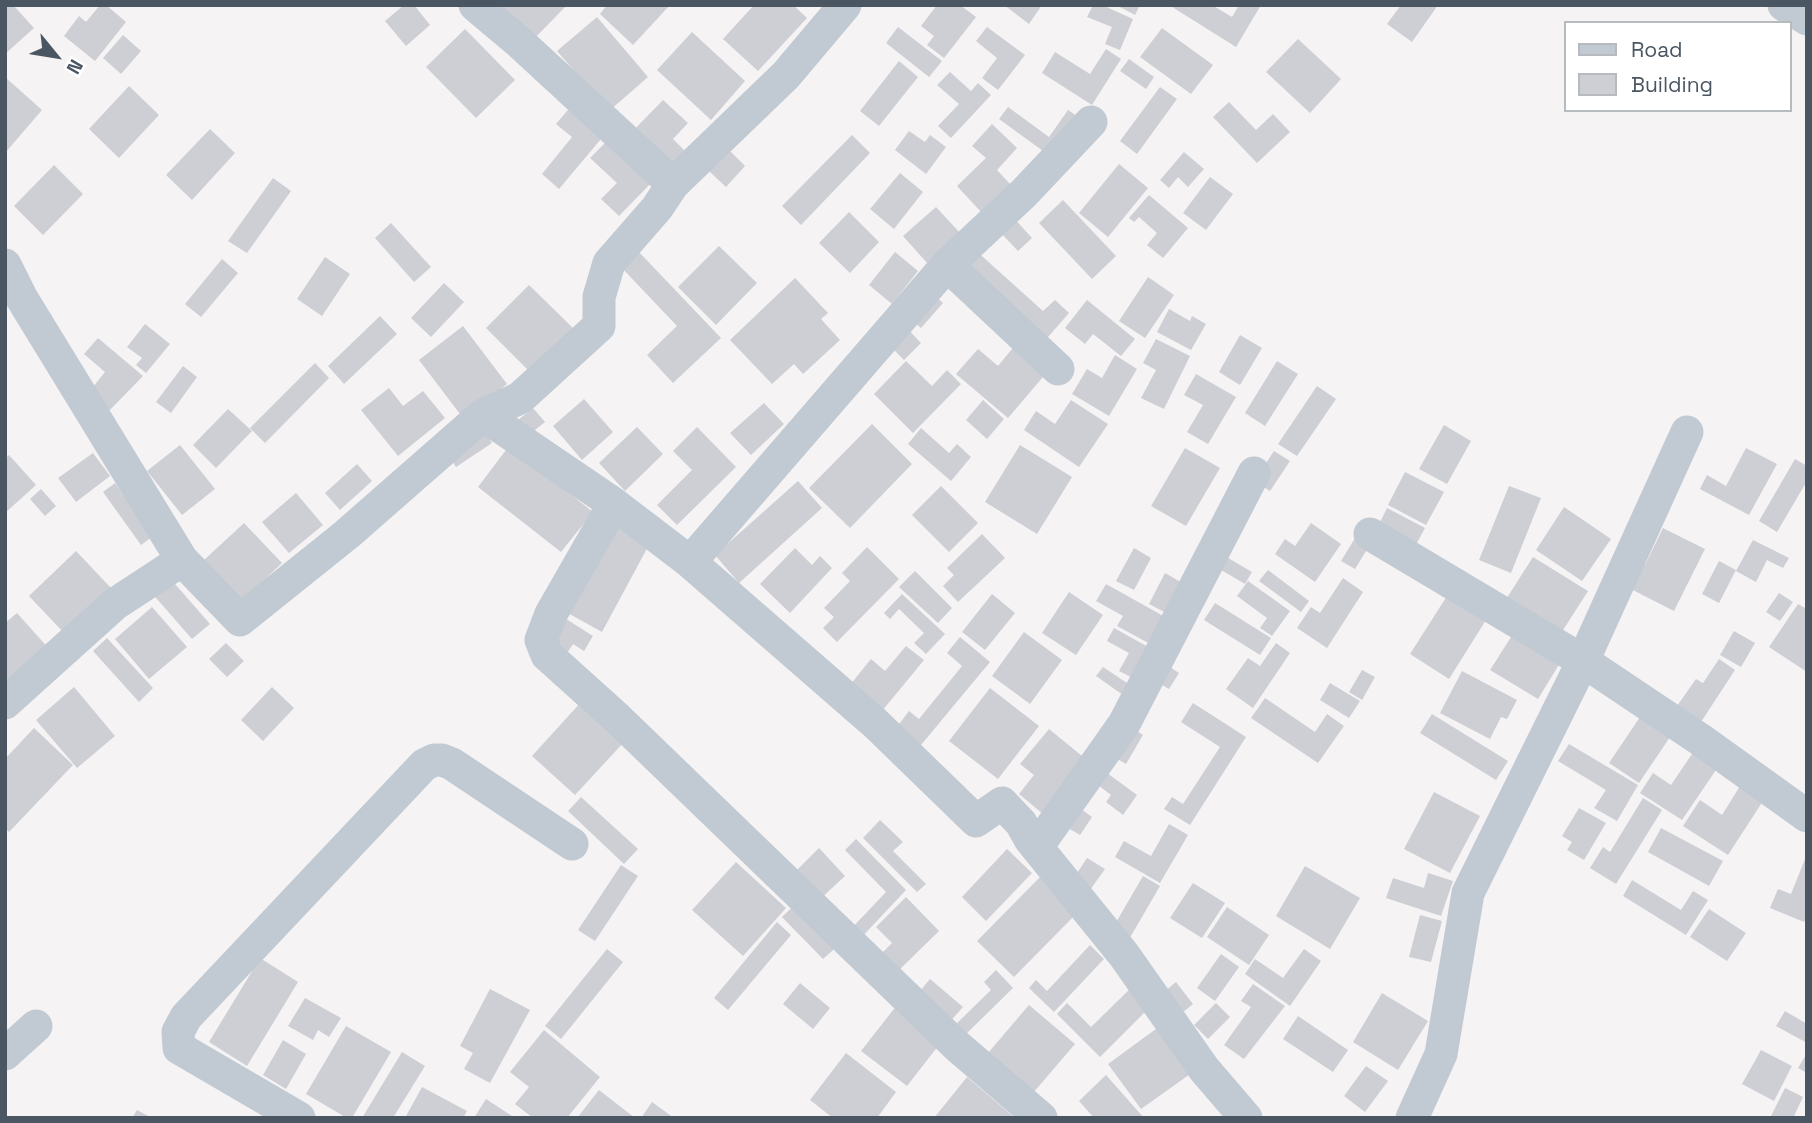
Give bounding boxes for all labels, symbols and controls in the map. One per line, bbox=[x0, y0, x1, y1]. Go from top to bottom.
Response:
north arrow bbox=[21, 21, 91, 91]
legend bbox=[1563, 21, 1791, 112]
text: Road bbox=[1631, 36, 1683, 63]
text: N bbox=[61, 55, 89, 79]
text: Building bbox=[1631, 71, 1713, 98]

